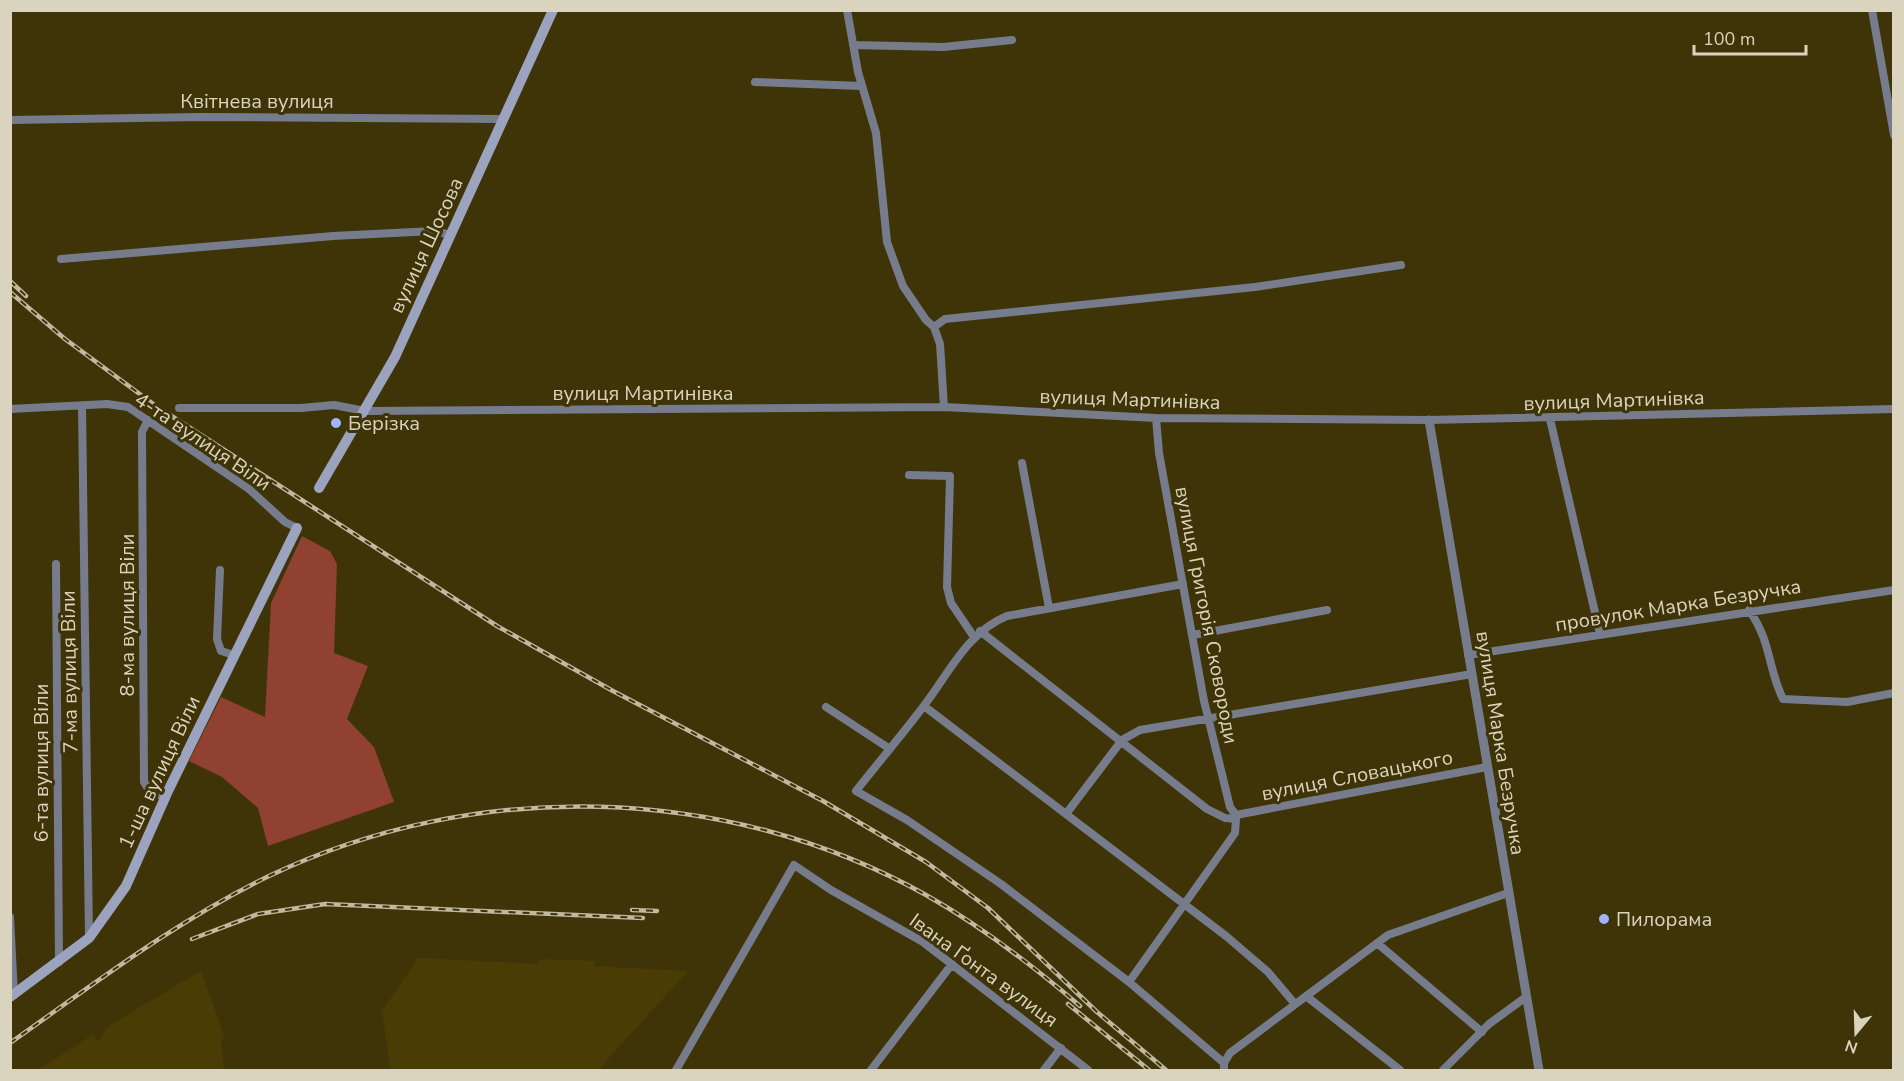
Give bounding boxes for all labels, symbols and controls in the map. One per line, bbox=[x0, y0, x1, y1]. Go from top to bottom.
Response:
scale bar bbox=[1694, 18, 1806, 56]
text: 100 m bbox=[1703, 27, 1755, 51]
street label: Квітнева вулиця bbox=[180, 88, 334, 115]
street label: вулиця Шосова bbox=[383, 173, 470, 317]
street label: вулиця Мартинівка bbox=[553, 380, 733, 407]
street label: вулиця Мартинівка bbox=[1039, 383, 1221, 416]
street label: вулиця Мартинівка bbox=[1523, 384, 1705, 417]
street label: 4-та вулиця Віли bbox=[129, 386, 276, 497]
place label: Берізка bbox=[348, 410, 420, 437]
marker: Берізка bbox=[329, 416, 343, 430]
street label: вулиця Григорія Сковороди bbox=[1168, 484, 1245, 746]
street label: 8-ма вулиця Віли bbox=[114, 534, 141, 696]
street label: провулок Марка Безручка bbox=[1553, 573, 1803, 638]
street label: 7-ма вулиця Віли bbox=[55, 590, 84, 754]
street label: вулиця Марка Безручка bbox=[1469, 629, 1532, 857]
street label: 6-та вулиця Віли bbox=[28, 684, 55, 842]
street label: 1-ша вулиця Віли bbox=[112, 691, 207, 853]
street label: вулиця Словацького bbox=[1259, 744, 1455, 807]
place label: Пилорама bbox=[1616, 906, 1712, 933]
street label: Івана Ґонта вулиця bbox=[904, 907, 1063, 1034]
marker: Пилорама bbox=[1597, 912, 1611, 926]
north arrow bbox=[1826, 1003, 1886, 1063]
text: N bbox=[1842, 1034, 1861, 1059]

